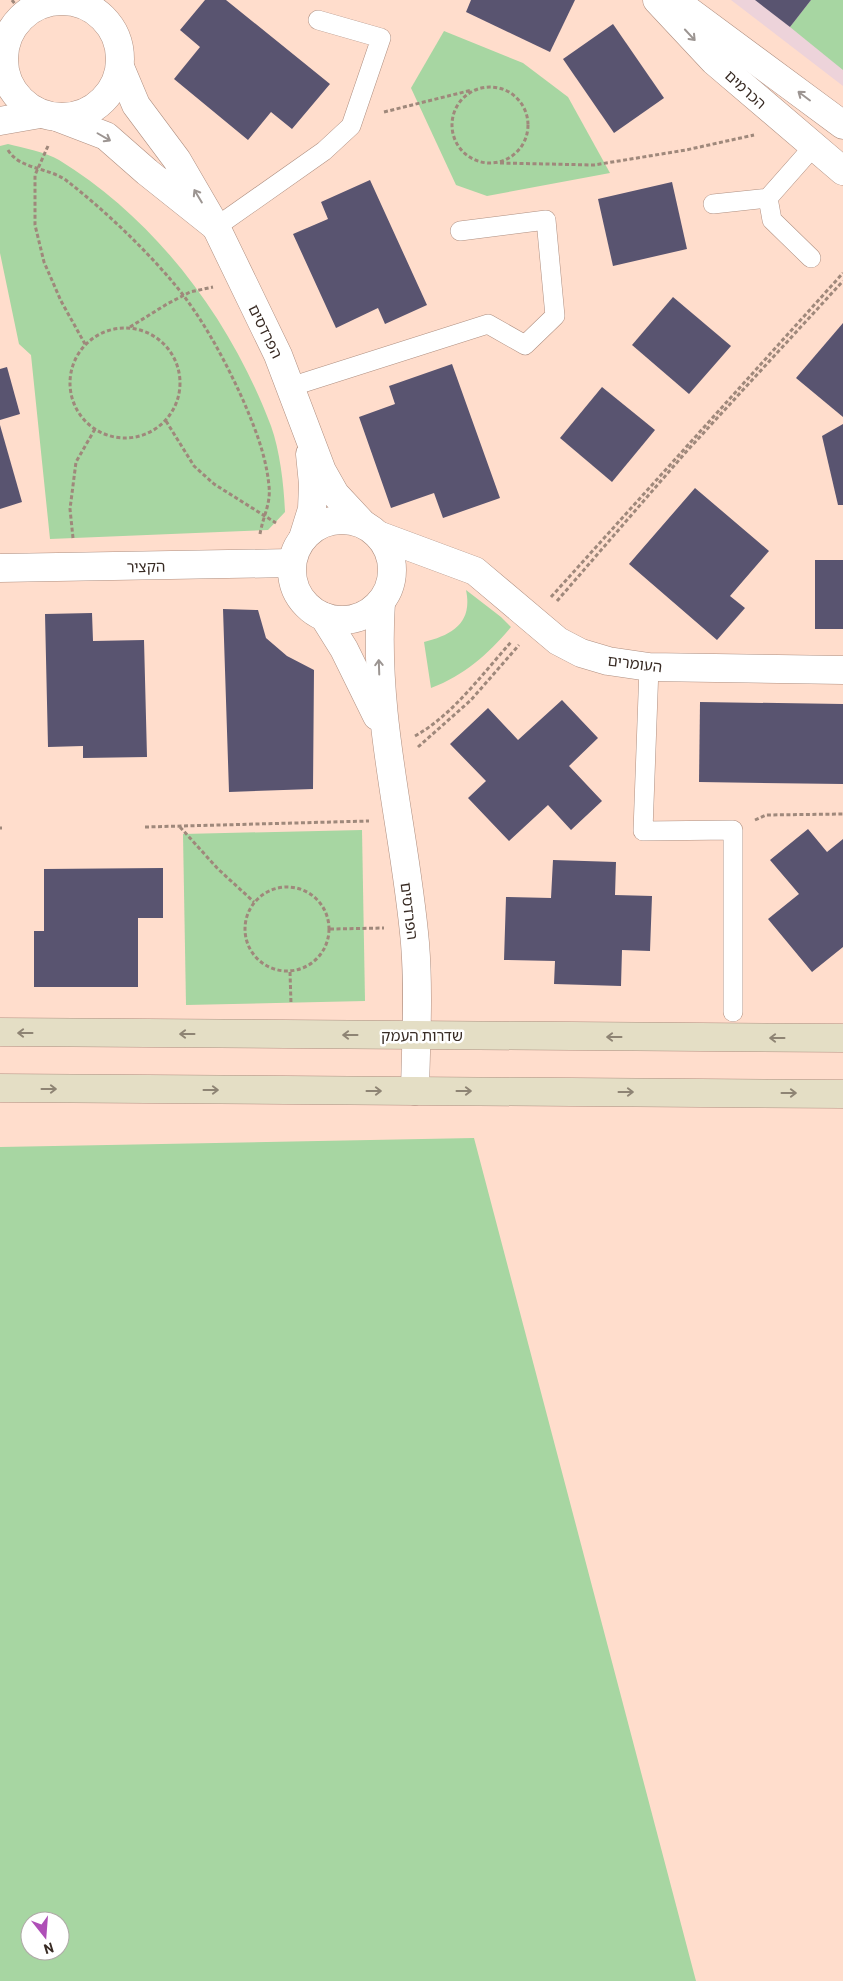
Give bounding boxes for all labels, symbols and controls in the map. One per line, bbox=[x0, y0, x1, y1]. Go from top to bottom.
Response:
one-way arrow bbox=[684, 29, 696, 42]
street label: הכרמים bbox=[722, 66, 770, 112]
one-way arrow bbox=[797, 91, 811, 101]
one-way arrow bbox=[97, 132, 111, 142]
one-way arrow bbox=[193, 190, 203, 204]
street label: הפרדסים bbox=[245, 301, 287, 361]
street label: הקציר bbox=[126, 557, 166, 575]
street label: העומרים bbox=[607, 651, 663, 675]
one-way arrow bbox=[375, 660, 384, 676]
street label: הפרדסים bbox=[398, 881, 422, 941]
street label: שדרות העמק bbox=[381, 1026, 463, 1044]
one-way arrow bbox=[17, 1028, 34, 1038]
one-way arrow bbox=[180, 1029, 196, 1039]
one-way arrow bbox=[342, 1030, 358, 1040]
one-way arrow bbox=[607, 1032, 623, 1041]
one-way arrow bbox=[769, 1033, 786, 1043]
one-way arrow bbox=[40, 1084, 56, 1094]
one-way arrow bbox=[202, 1085, 219, 1095]
one-way arrow bbox=[365, 1086, 381, 1096]
one-way arrow bbox=[456, 1086, 472, 1096]
one-way arrow bbox=[618, 1087, 634, 1097]
one-way arrow bbox=[781, 1089, 797, 1098]
north arrow bbox=[20, 1911, 70, 1961]
text: N bbox=[42, 1939, 56, 1958]

